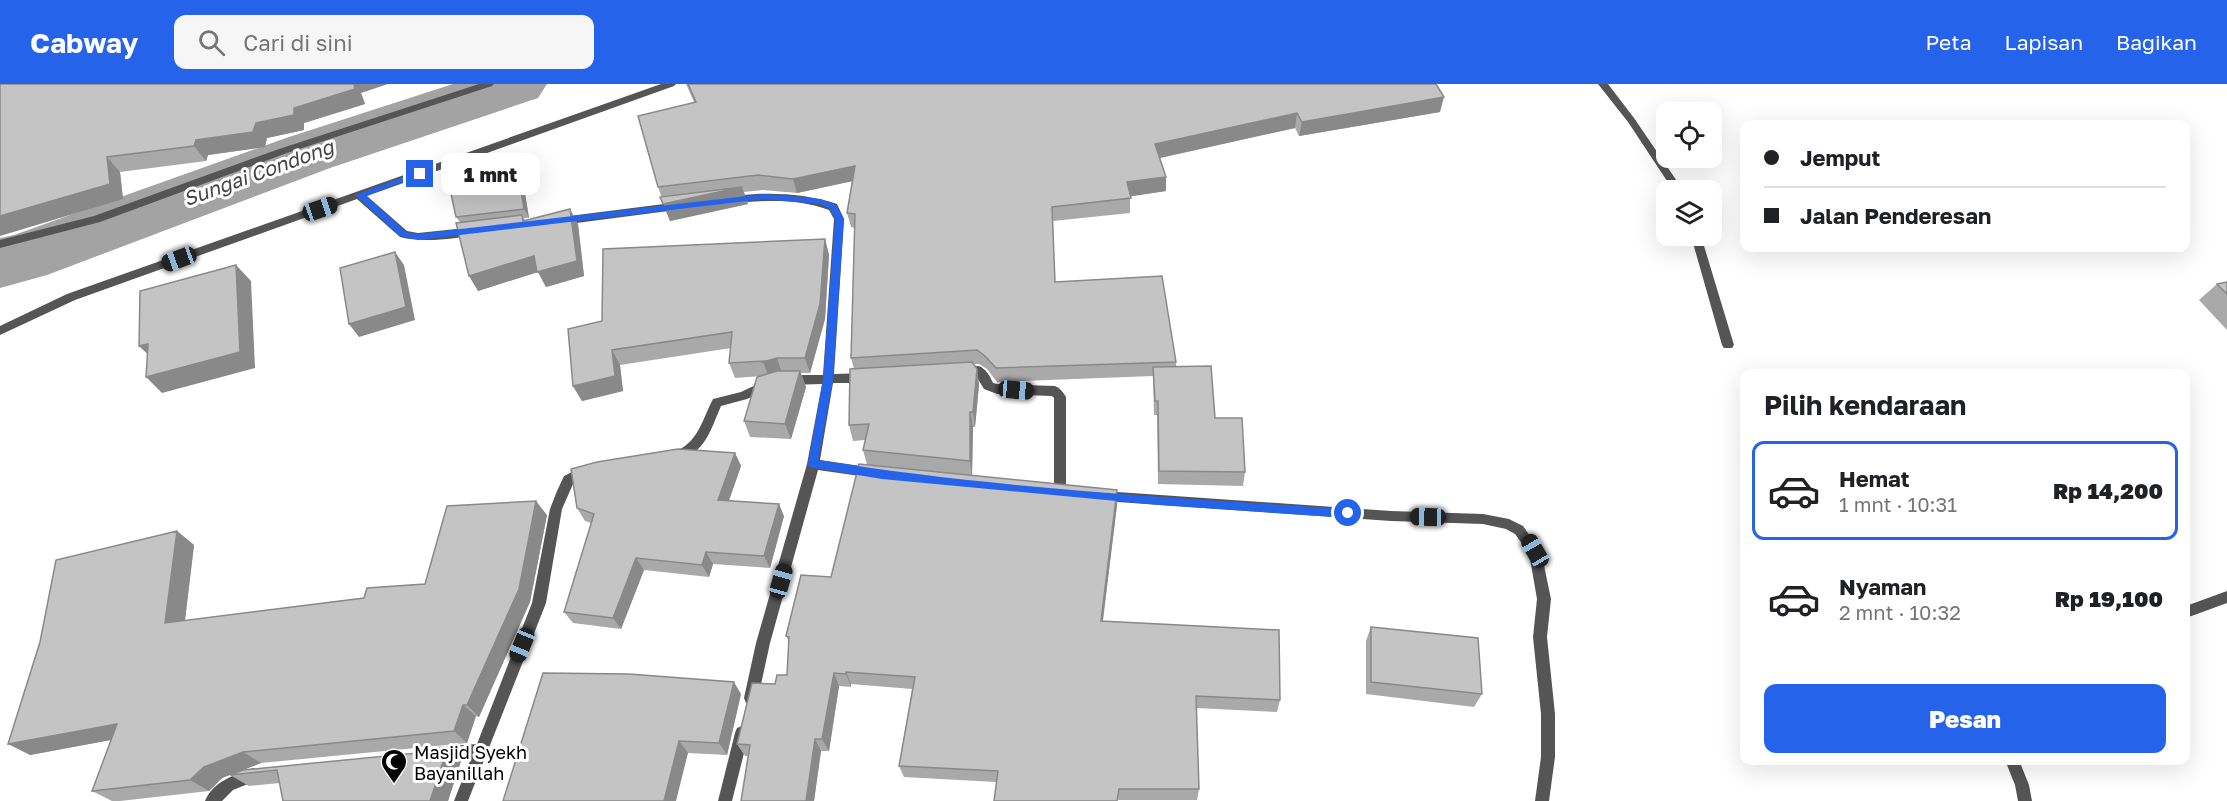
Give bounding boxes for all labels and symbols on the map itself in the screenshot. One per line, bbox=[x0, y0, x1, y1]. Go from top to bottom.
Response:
water label: Sungai Condong bbox=[180, 133, 338, 211]
callout: 1 mnt bbox=[441, 153, 540, 195]
route end bbox=[406, 160, 433, 187]
car bbox=[300, 195, 340, 223]
car bbox=[159, 244, 199, 274]
car bbox=[997, 379, 1035, 401]
route start bbox=[1334, 499, 1361, 526]
car bbox=[1410, 508, 1446, 526]
car bbox=[1518, 531, 1552, 571]
car bbox=[767, 561, 795, 601]
car bbox=[507, 625, 537, 665]
place label: Masjid Syekh Bayanillah bbox=[414, 741, 527, 784]
mosque icon: Masjid Syekh Bayanillah bbox=[379, 747, 409, 785]

